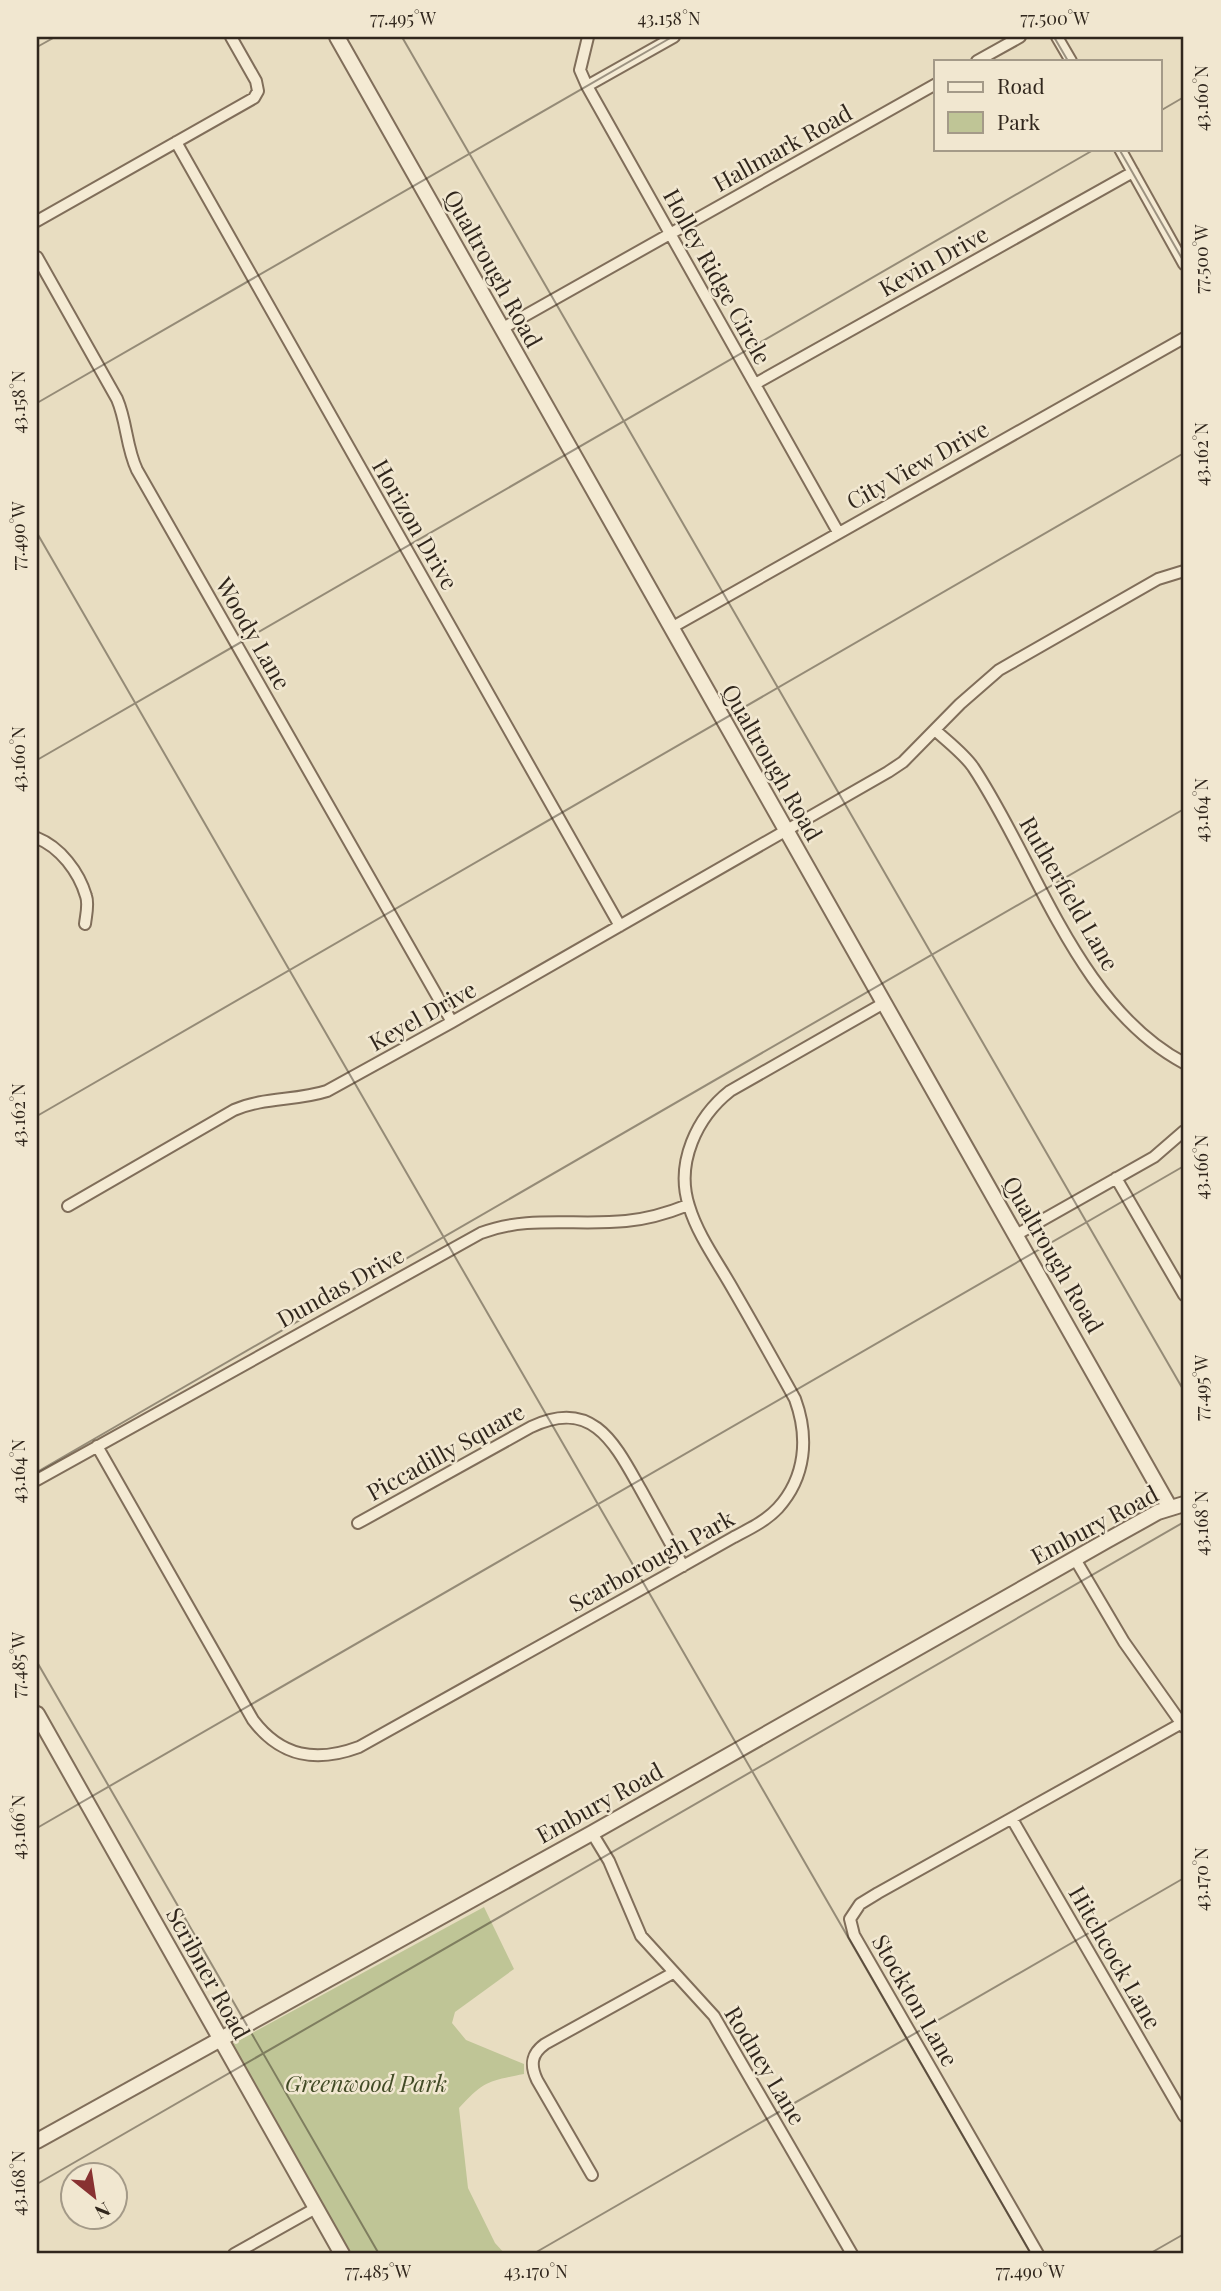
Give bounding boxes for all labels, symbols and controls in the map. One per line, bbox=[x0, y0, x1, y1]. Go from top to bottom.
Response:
text: 77.495°W bbox=[370, 6, 437, 30]
text: 43.158°N bbox=[637, 6, 701, 30]
text: 77.500°W bbox=[1020, 6, 1090, 30]
legend bbox=[934, 60, 1162, 150]
text: 43.160°N bbox=[1189, 65, 1213, 131]
text: Road bbox=[997, 71, 1045, 99]
street label: Hallmark Road bbox=[707, 96, 857, 198]
text: Park bbox=[997, 107, 1041, 135]
street label: Qualtrough Road bbox=[438, 183, 550, 353]
street label: Holley Ridge Circle bbox=[657, 183, 779, 369]
street label: Kevin Drive bbox=[873, 217, 993, 303]
text: 77.500°W bbox=[1189, 224, 1213, 294]
text: 43.158°N bbox=[6, 370, 30, 434]
street label: City View Drive bbox=[840, 412, 994, 516]
text: 43.162°N bbox=[1189, 422, 1213, 486]
street label: Horizon Drive bbox=[366, 453, 466, 595]
text: 77.490°W bbox=[6, 501, 30, 571]
street label: Woody Lane bbox=[209, 570, 299, 695]
street label: Qualtrough Road bbox=[716, 678, 830, 846]
text: 43.160°N bbox=[6, 726, 30, 792]
text: 43.164°N bbox=[1189, 778, 1213, 842]
street label: Rutherfield Lane bbox=[1013, 810, 1127, 976]
street label: Keyel Drive bbox=[363, 973, 481, 1057]
text: 43.162°N bbox=[6, 1083, 30, 1147]
text: 43.166°N bbox=[1189, 1134, 1213, 1200]
street label: Qualtrough Road bbox=[997, 1170, 1111, 1338]
street label: Dundas Drive bbox=[271, 1238, 409, 1334]
text: 77.495°W bbox=[1189, 1354, 1213, 1421]
street label: Piccadilly Square bbox=[361, 1395, 529, 1507]
text: 43.164°N bbox=[6, 1439, 30, 1503]
street label: Embury Road bbox=[1025, 1477, 1163, 1571]
text: 43.168°N bbox=[1189, 1490, 1213, 1556]
street label: Scarborough Park bbox=[563, 1502, 740, 1618]
text: 77.485°W bbox=[6, 1631, 30, 1698]
street label: Embury Road bbox=[530, 1754, 668, 1850]
text: 43.166°N bbox=[6, 1794, 30, 1860]
text: 43.170°N bbox=[1189, 1847, 1213, 1911]
street label: Hitchcock Lane bbox=[1062, 1880, 1170, 2034]
street label: Scribner Road bbox=[160, 1901, 258, 2045]
street label: Stockton Lane bbox=[866, 1928, 966, 2072]
street label: Rodney Lane bbox=[718, 2000, 814, 2130]
park label: Greenwood Park bbox=[285, 2067, 447, 2098]
text: 43.168°N bbox=[6, 2150, 30, 2216]
north arrow bbox=[60, 2162, 130, 2232]
text: N bbox=[90, 2197, 115, 2226]
text: 77.485°W bbox=[345, 2259, 412, 2283]
text: 43.170°N bbox=[504, 2259, 568, 2283]
text: 77.490°W bbox=[995, 2259, 1065, 2283]

